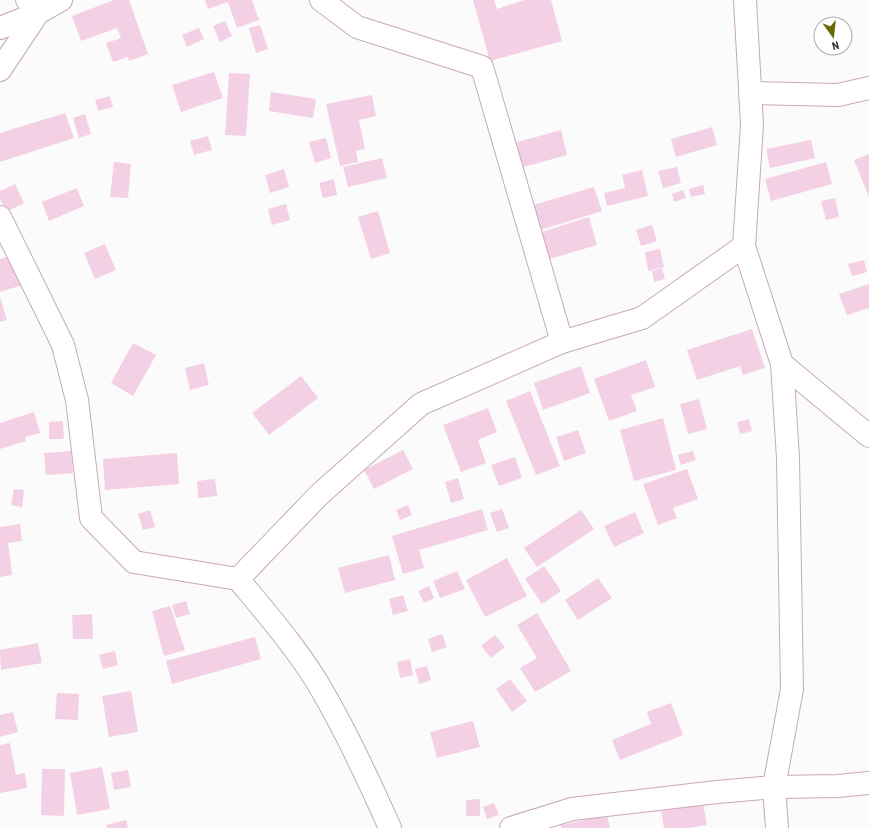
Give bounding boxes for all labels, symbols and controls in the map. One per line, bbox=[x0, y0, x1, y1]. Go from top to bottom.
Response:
north arrow bbox=[813, 16, 853, 56]
text: N bbox=[830, 38, 840, 52]

